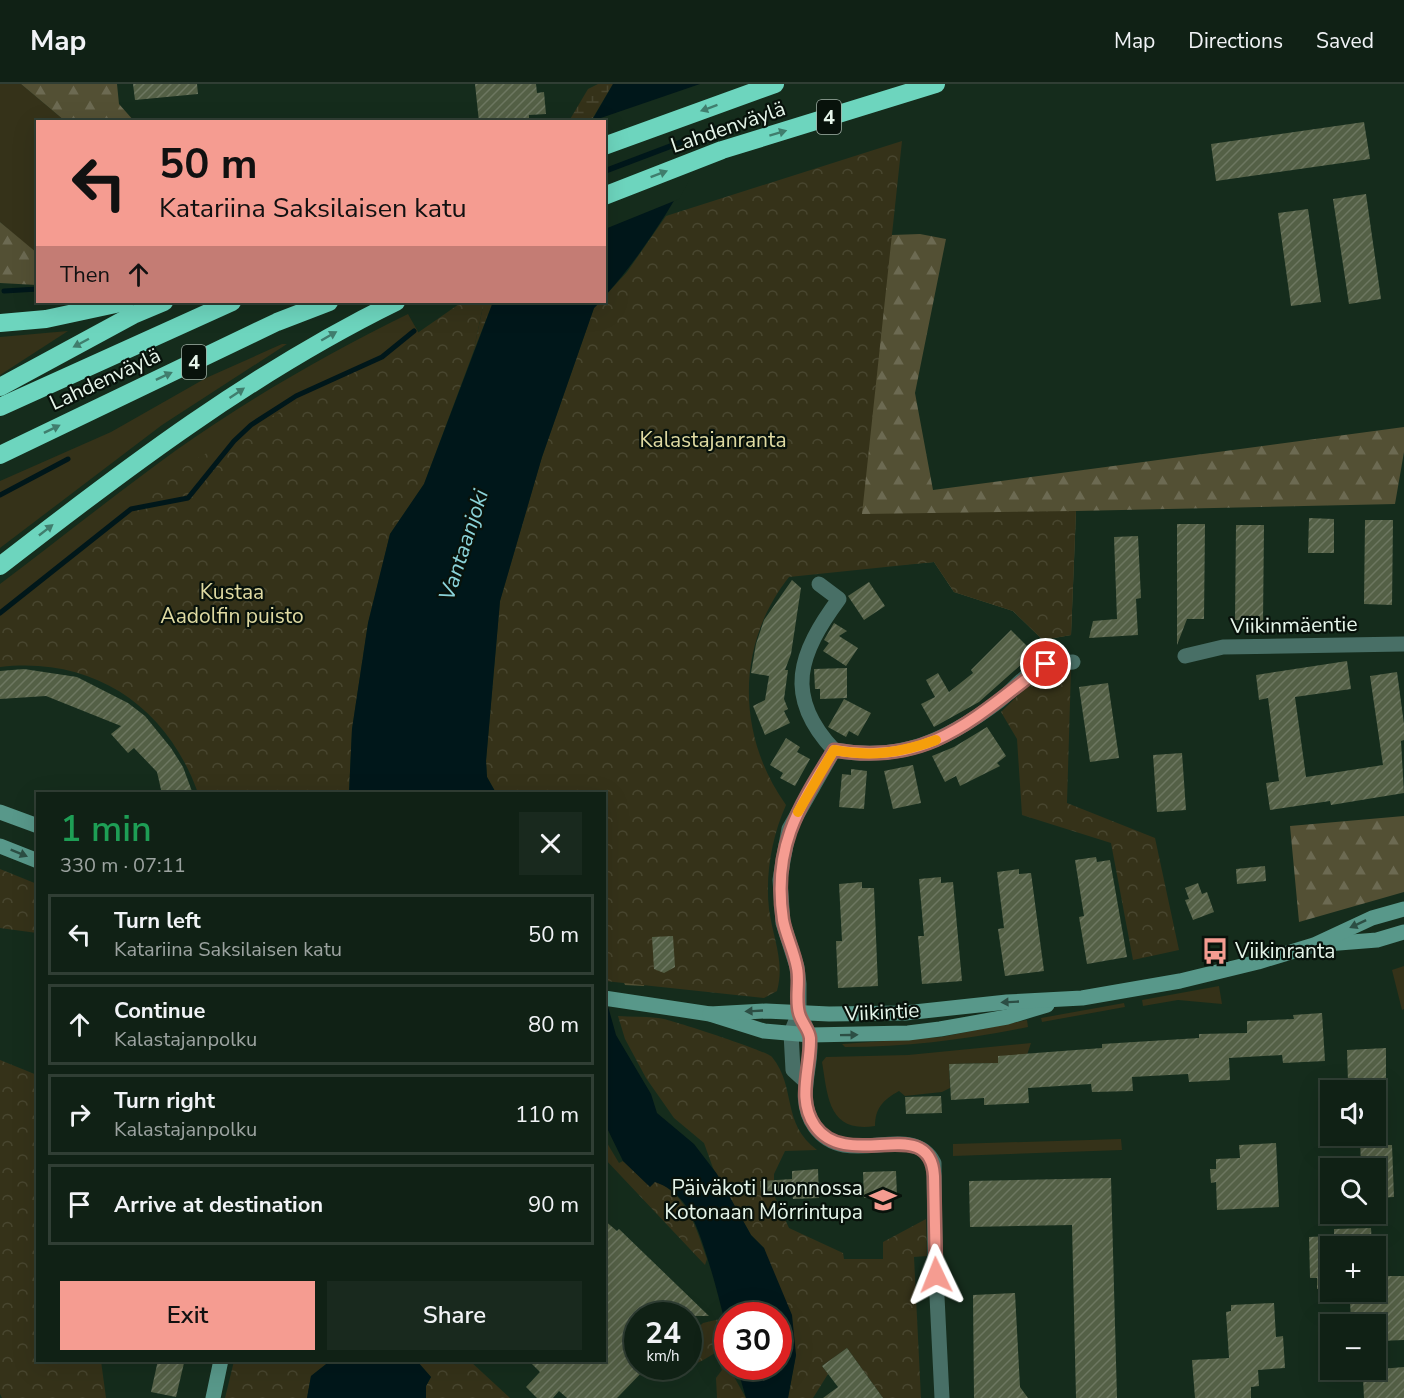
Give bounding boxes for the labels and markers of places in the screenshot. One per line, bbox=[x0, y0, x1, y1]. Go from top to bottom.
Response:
pin bbox=[1020, 638, 1071, 689]
bus stop icon: Viikinranta bbox=[1200, 936, 1230, 966]
place label: Viikinranta bbox=[1234, 937, 1335, 965]
place label: Päiväkoti Luonnossa Kotonaan Mörrintupa bbox=[664, 1174, 863, 1226]
school or university icon: Päiväkoti Luonnossa Kotonaan Mörrintupa bbox=[868, 1185, 898, 1215]

